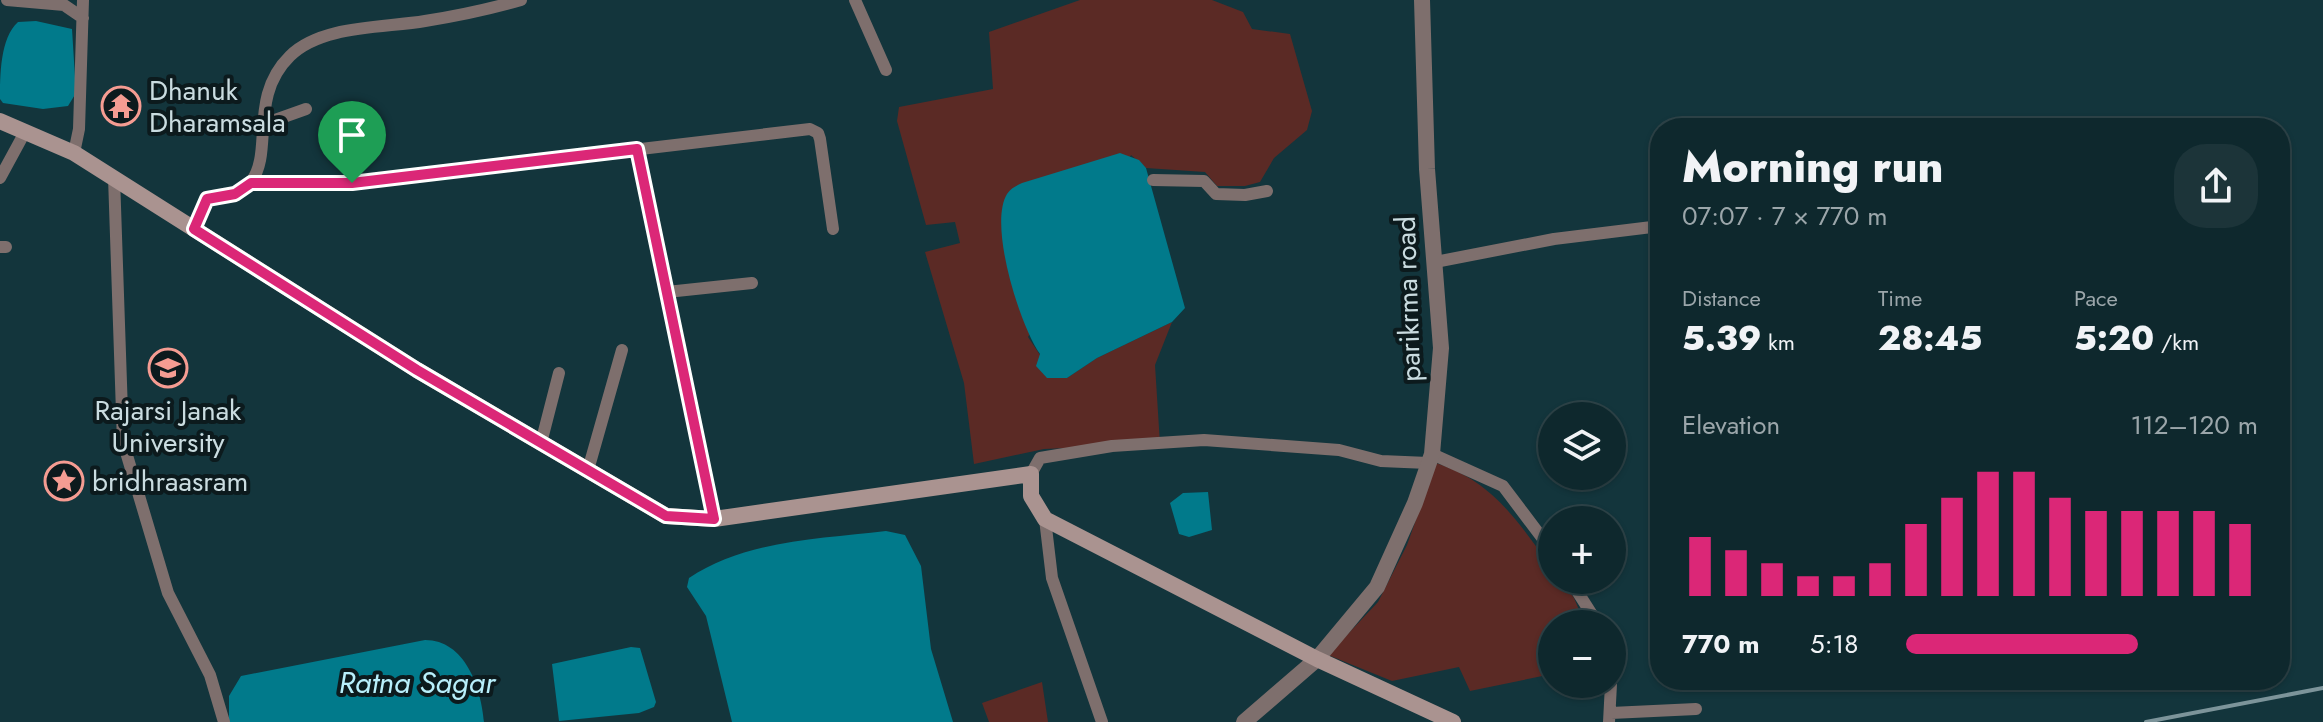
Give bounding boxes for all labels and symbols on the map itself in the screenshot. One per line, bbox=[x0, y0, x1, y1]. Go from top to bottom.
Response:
place label: Dhanuk Dharamsala bbox=[149, 70, 286, 143]
temple icon: Dhanuk Dharamsala bbox=[100, 85, 142, 127]
pin bbox=[318, 101, 386, 183]
street label: parikrma road bbox=[1385, 215, 1431, 383]
school or university icon: Rajarsi Janak University bbox=[147, 347, 189, 389]
place label: Rajarsi Janak University bbox=[95, 390, 242, 463]
place icon: bridhraasram bbox=[43, 460, 85, 502]
place label: bridhraasram bbox=[92, 461, 248, 502]
water label: Ratna Sagar bbox=[339, 661, 497, 704]

